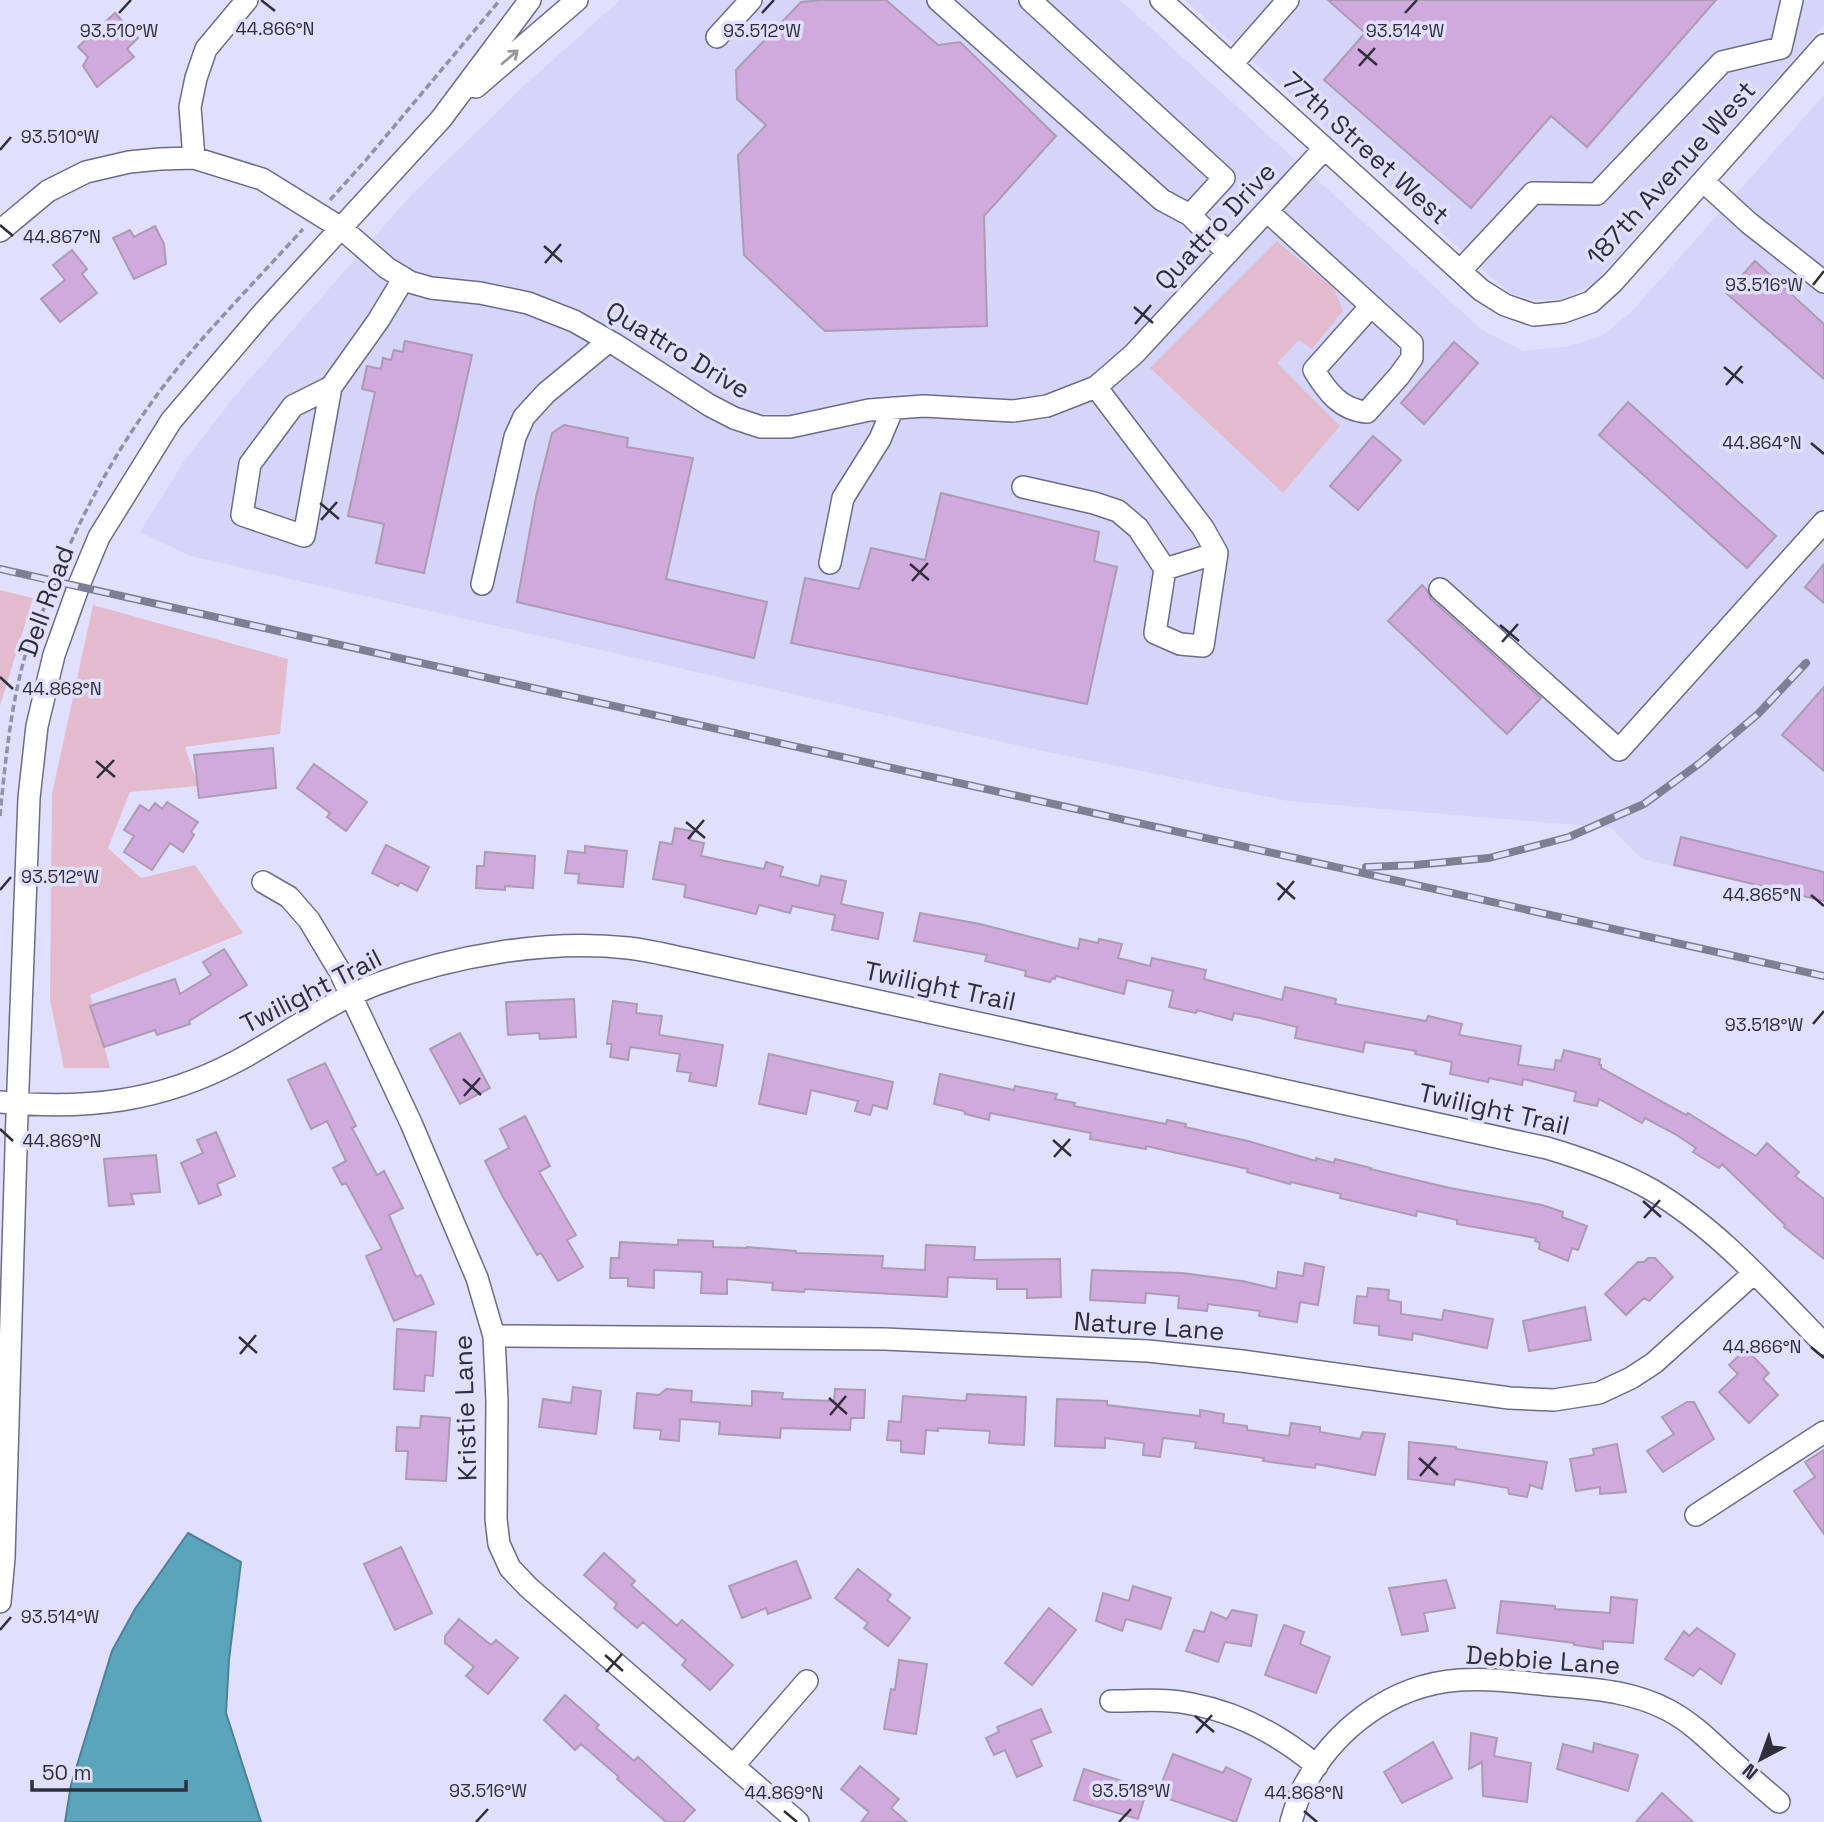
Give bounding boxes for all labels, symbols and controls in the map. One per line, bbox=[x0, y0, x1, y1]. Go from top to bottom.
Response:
text: 44.866°N bbox=[235, 17, 315, 40]
text: 93.510°W bbox=[80, 19, 159, 42]
text: 93.512°W bbox=[723, 19, 801, 42]
text: 93.514°W bbox=[1366, 19, 1444, 42]
one-way arrow bbox=[501, 49, 519, 65]
street label: 77th Street West bbox=[1275, 64, 1457, 232]
street label: 187th Avenue West bbox=[1579, 74, 1763, 272]
text: 93.510°W bbox=[21, 125, 100, 148]
street label: Quattro Drive bbox=[1147, 155, 1283, 297]
text: 44.867°N bbox=[23, 225, 101, 248]
text: 93.516°W bbox=[1725, 273, 1803, 296]
street label: Quattro Drive bbox=[599, 293, 757, 407]
text: 44.864°N bbox=[1722, 431, 1802, 454]
street label: Dell Road bbox=[10, 541, 82, 661]
text: 44.868°N bbox=[22, 677, 102, 700]
text: 93.512°W bbox=[21, 865, 99, 888]
text: 44.865°N bbox=[1723, 883, 1801, 906]
street label: Twilight Trail bbox=[235, 941, 387, 1041]
street label: Twilight Trail bbox=[861, 953, 1019, 1019]
text: 93.518°W bbox=[1725, 1013, 1803, 1036]
street label: Twilight Trail bbox=[1415, 1075, 1573, 1143]
text: 44.869°N bbox=[22, 1129, 102, 1152]
street label: Nature Lane bbox=[1072, 1304, 1226, 1348]
street label: Kristie Lane bbox=[445, 1334, 485, 1482]
text: 44.866°N bbox=[1722, 1335, 1802, 1358]
text: 93.514°W bbox=[21, 1605, 99, 1628]
street label: Debbie Lane bbox=[1464, 1638, 1622, 1682]
north arrow bbox=[1726, 1724, 1796, 1794]
scale bar bbox=[32, 1748, 186, 1792]
text: N bbox=[1737, 1758, 1763, 1785]
text: 50 m bbox=[42, 1759, 92, 1786]
text: 93.516°W bbox=[449, 1779, 527, 1802]
text: 93.518°W bbox=[1092, 1779, 1170, 1802]
text: 44.869°N bbox=[744, 1781, 824, 1804]
text: 44.868°N bbox=[1264, 1781, 1344, 1804]

